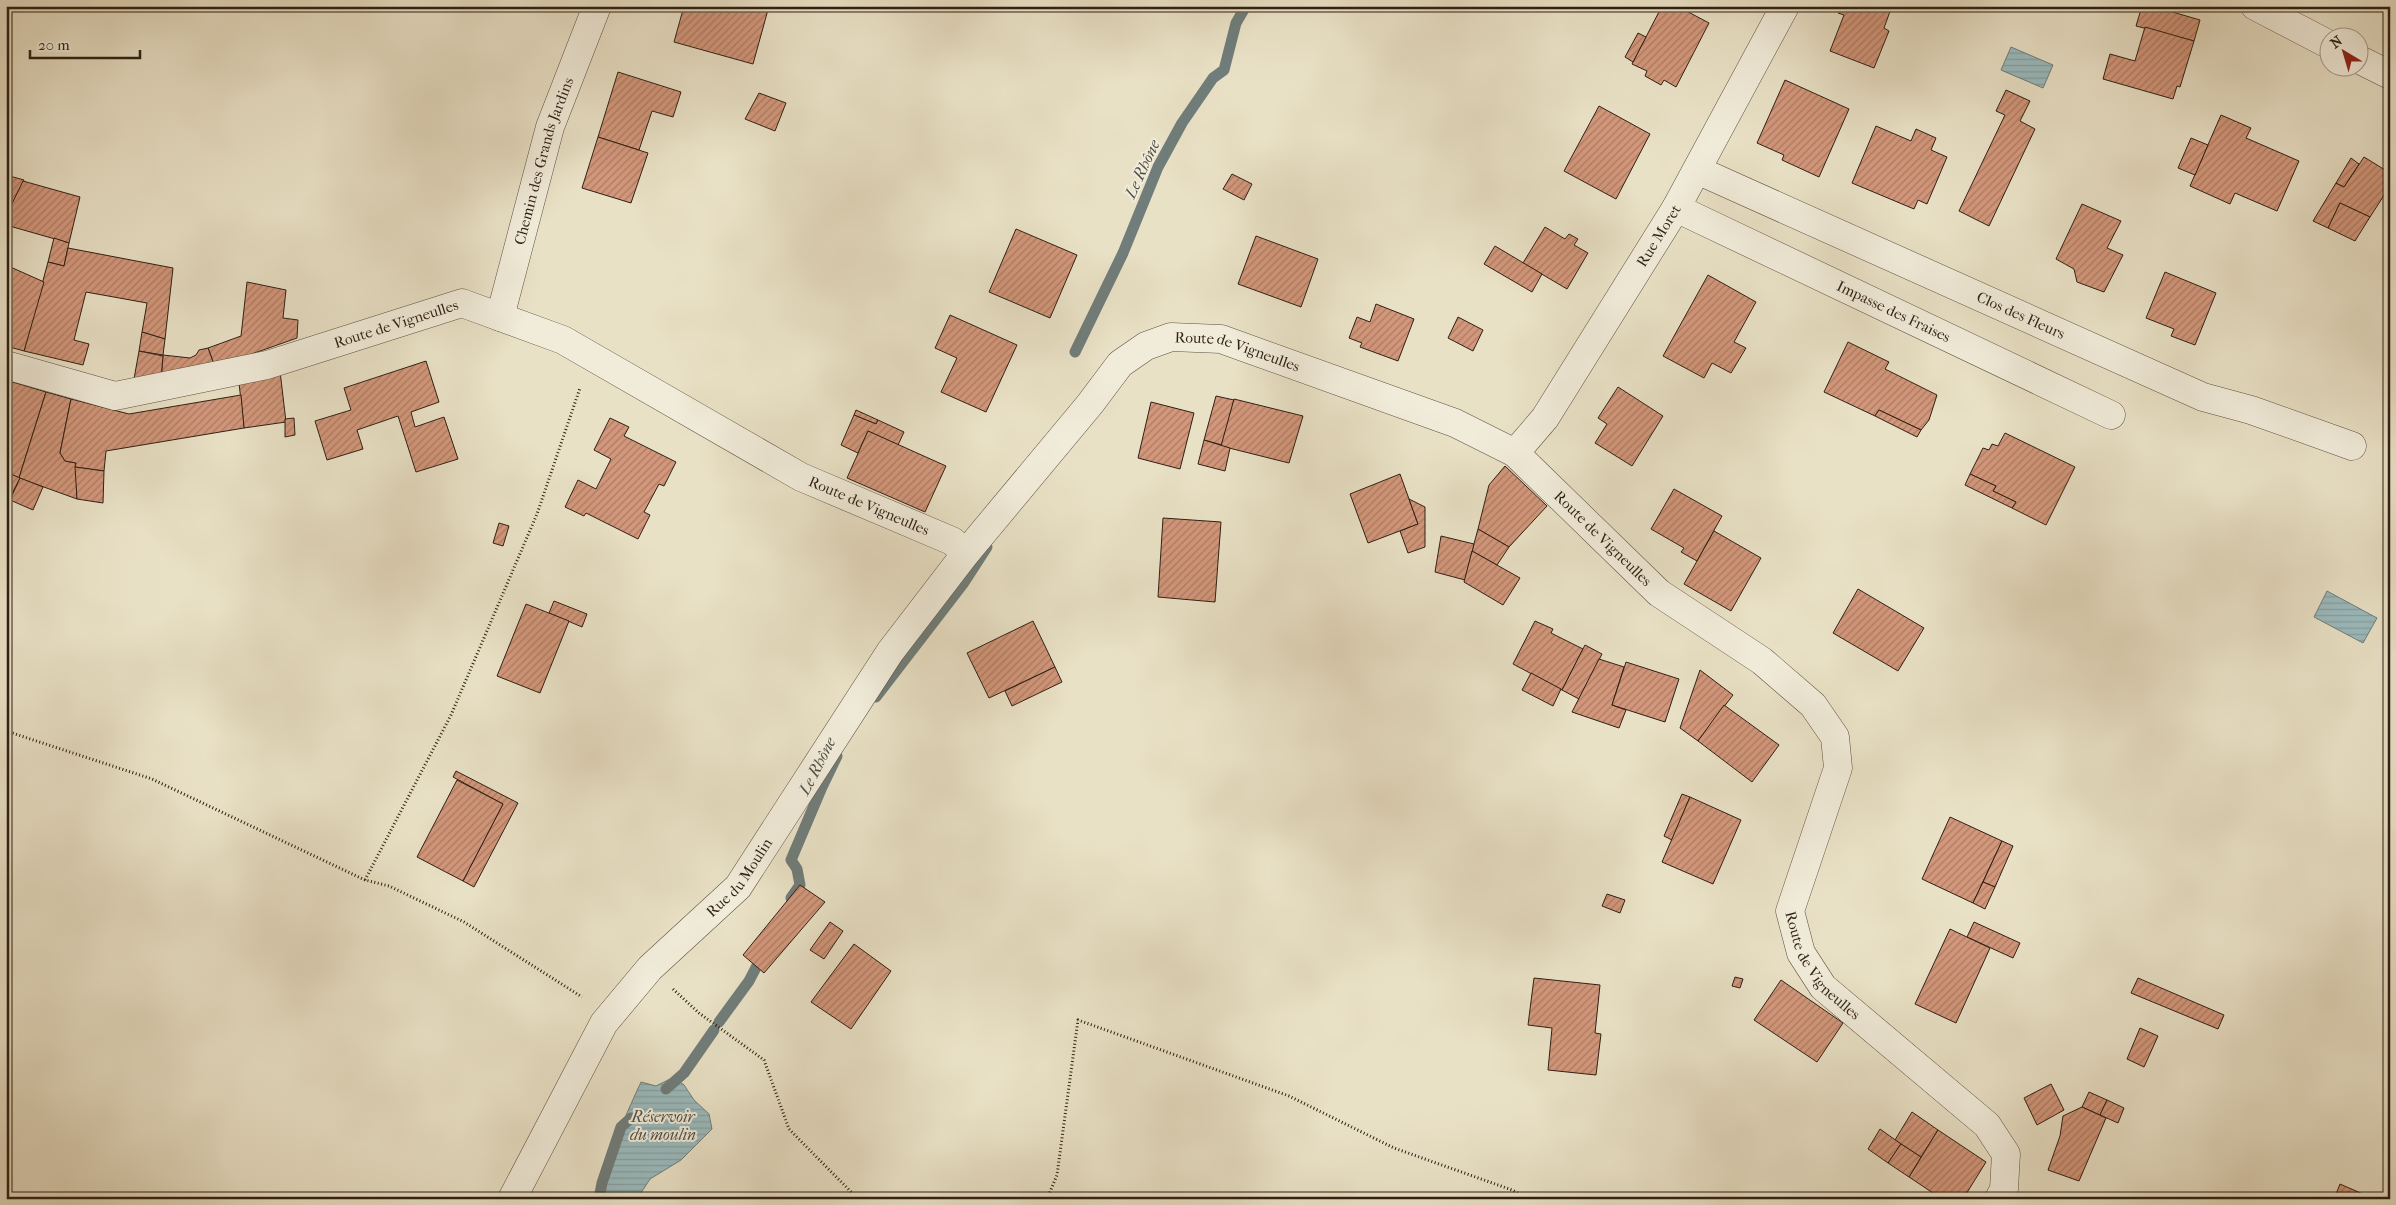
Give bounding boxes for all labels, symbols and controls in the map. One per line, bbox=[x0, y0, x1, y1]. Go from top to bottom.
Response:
scale bar bbox=[30, 28, 140, 60]
north arrow bbox=[2318, 28, 2368, 78]
text: N bbox=[2327, 32, 2346, 52]
text: 20 m bbox=[38, 36, 70, 54]
street label: Chemin des Grands Jardins bbox=[510, 74, 578, 247]
water label: Le Rhône bbox=[1120, 136, 1164, 202]
street label: Rue Moret bbox=[1633, 201, 1685, 270]
street label: Impasse des Fraises bbox=[1834, 277, 1954, 346]
street label: Clos des Fleurs bbox=[1974, 288, 2068, 343]
street label: Route de Vigneulles bbox=[332, 296, 461, 352]
street label: Route de Vigneulles bbox=[1174, 328, 1303, 376]
street label: Route de Vigneulles bbox=[806, 472, 932, 539]
street label: Route de Vigneulles bbox=[1550, 487, 1656, 590]
water label: Le Rhône bbox=[794, 734, 840, 799]
street label: Rue du Moulin bbox=[702, 835, 776, 921]
street label: Route de Vigneulles bbox=[1781, 909, 1864, 1024]
water label: Réservoir du moulin bbox=[630, 1107, 697, 1144]

